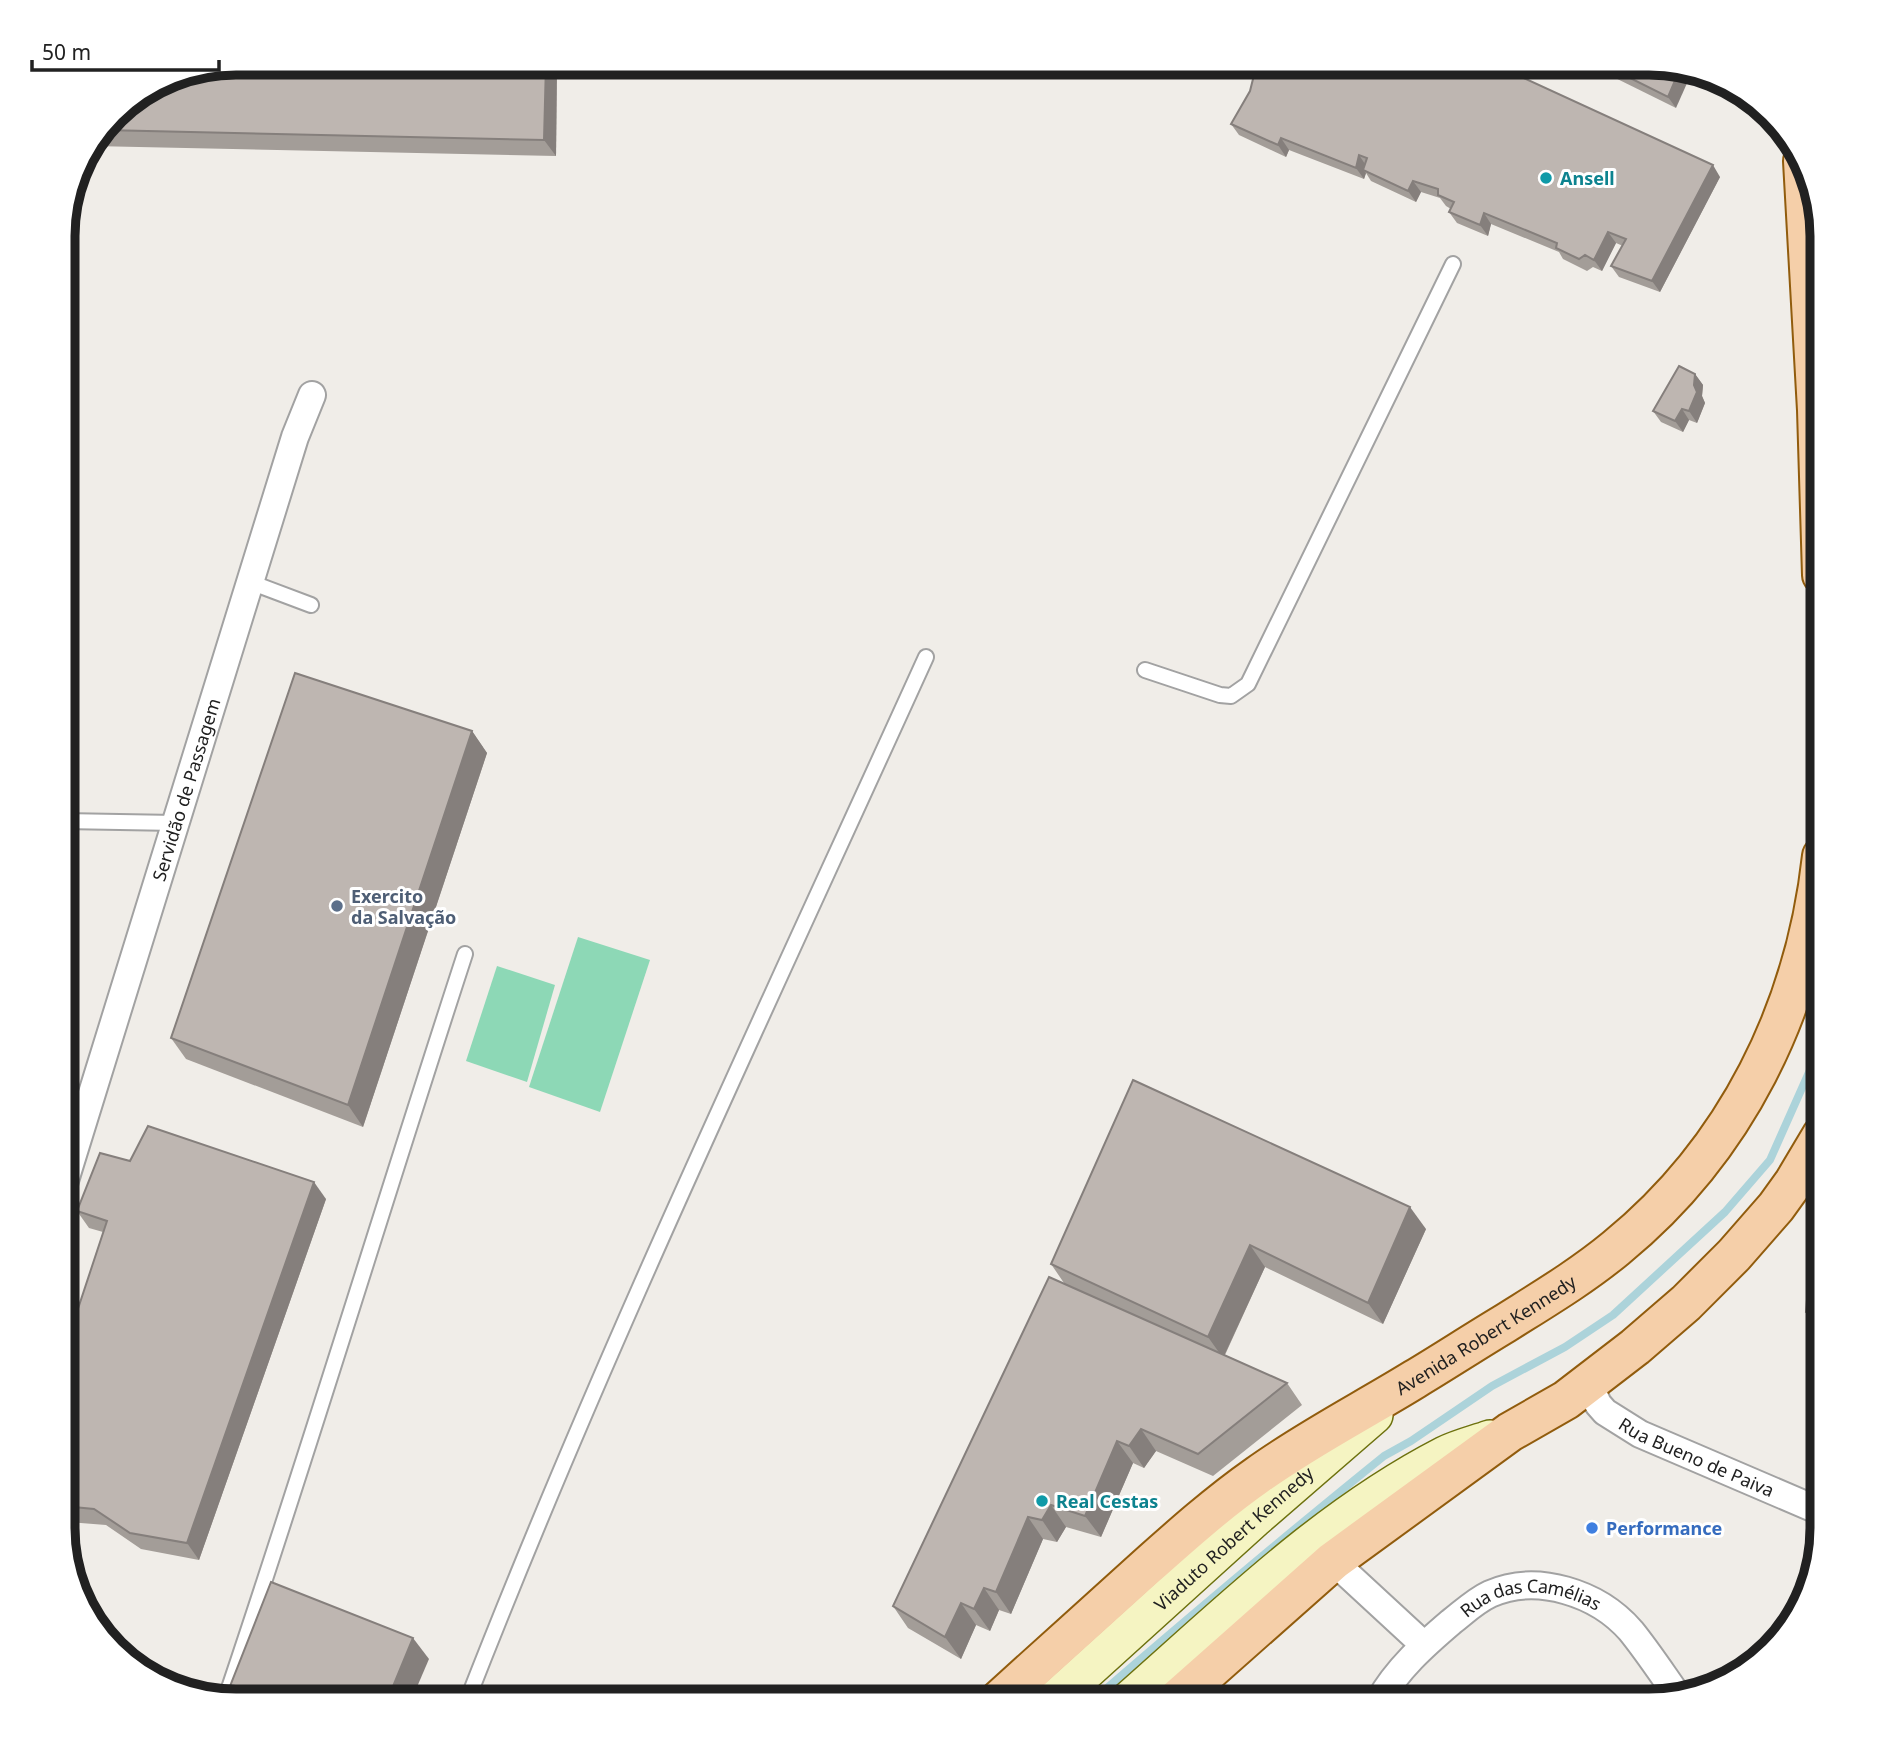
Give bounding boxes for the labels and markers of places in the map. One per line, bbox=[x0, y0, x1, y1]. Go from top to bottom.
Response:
place label: Ansell bbox=[1560, 166, 1615, 190]
marker: Ansell bbox=[1538, 170, 1554, 186]
place label: Exercito da Salvação bbox=[351, 884, 456, 929]
marker: Exercito da Salvação bbox=[329, 898, 345, 914]
place label: Real Cestas bbox=[1056, 1489, 1158, 1513]
marker: Real Cestas bbox=[1034, 1493, 1050, 1509]
place label: Performance bbox=[1606, 1516, 1722, 1540]
marker: Performance bbox=[1584, 1520, 1600, 1536]

